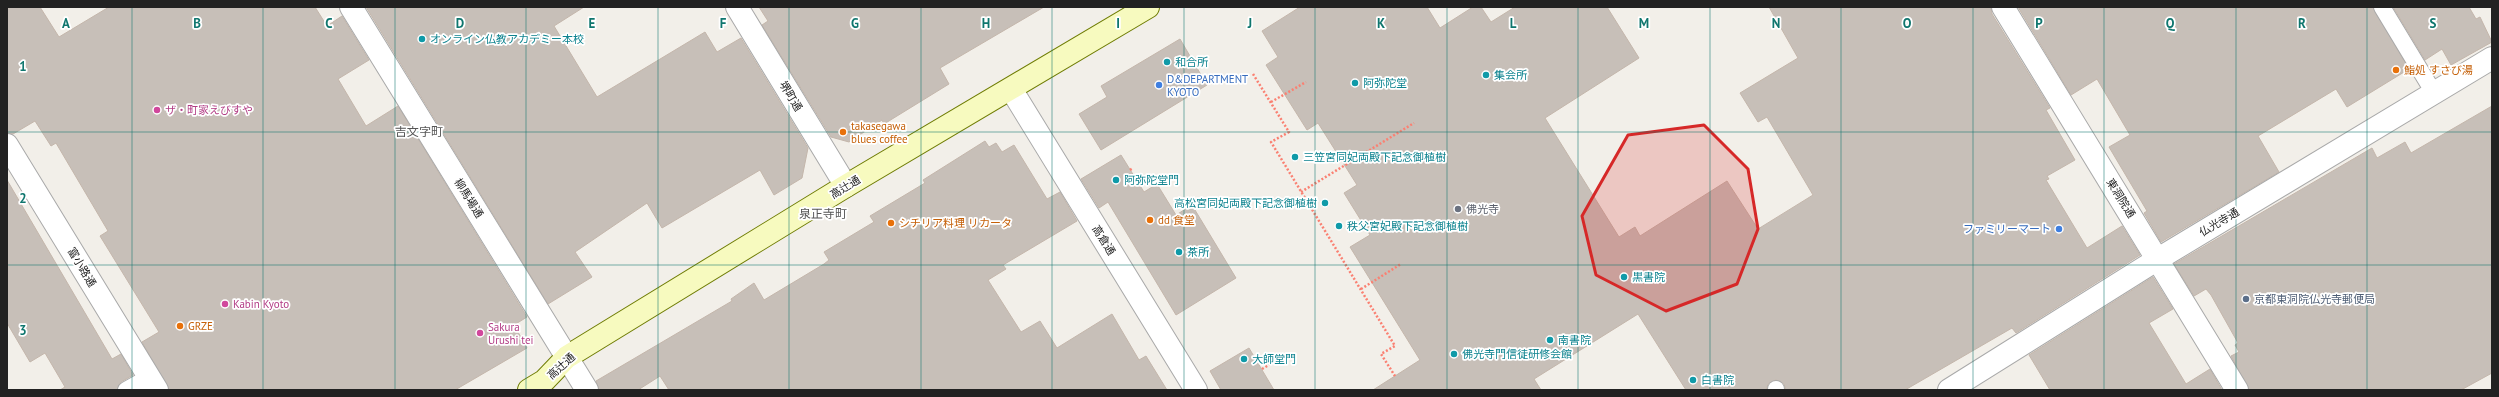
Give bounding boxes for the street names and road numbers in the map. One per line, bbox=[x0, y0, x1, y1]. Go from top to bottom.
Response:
street label: 堺町通 bbox=[777, 78, 805, 114]
street label: 高辻通 bbox=[827, 173, 863, 201]
street label: 柳馬場通 bbox=[451, 176, 487, 220]
street label: 東洞院通 bbox=[2103, 176, 2139, 220]
street label: 仏光寺通 bbox=[2197, 205, 2241, 239]
street label: 高倉通 bbox=[1089, 222, 1119, 258]
street label: 富小路通 bbox=[65, 245, 99, 289]
street label: 高辻通 bbox=[544, 350, 578, 382]

